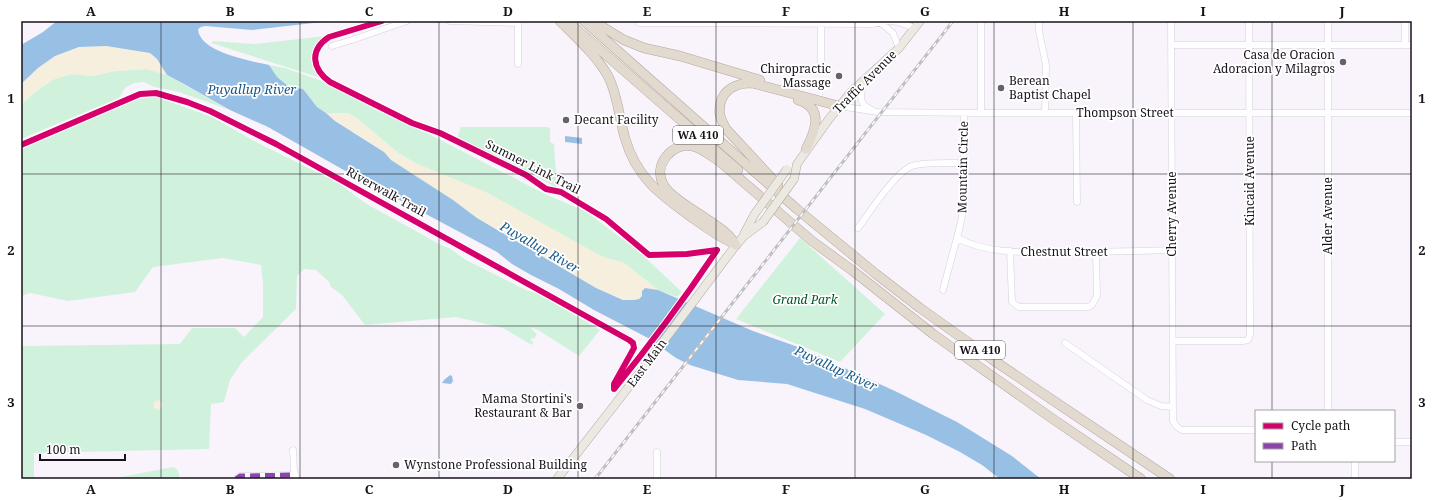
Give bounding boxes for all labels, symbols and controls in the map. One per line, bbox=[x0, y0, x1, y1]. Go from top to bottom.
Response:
text: A bbox=[86, 2, 96, 20]
text: B bbox=[226, 2, 235, 20]
text: C bbox=[365, 2, 374, 20]
text: D bbox=[503, 2, 513, 20]
text: E bbox=[643, 2, 652, 20]
text: F bbox=[782, 2, 790, 20]
text: G bbox=[920, 2, 930, 20]
text: H bbox=[1059, 2, 1070, 20]
text: I bbox=[1200, 2, 1206, 20]
text: J bbox=[1338, 2, 1345, 20]
street label: Traffic Avenue bbox=[829, 46, 900, 117]
place label: Casa de Oracion Adoracion y Milagros bbox=[1213, 46, 1335, 77]
marker: Casa de Oracion Adoracion y Milagros bbox=[1338, 57, 1348, 67]
place label: Chiropractic Massage bbox=[760, 60, 831, 91]
marker: Chiropractic Massage bbox=[834, 71, 844, 81]
place label: Berean Baptist Chapel bbox=[1009, 72, 1091, 103]
water label: Puyallup River bbox=[207, 80, 297, 98]
marker: Berean Baptist Chapel bbox=[996, 83, 1006, 93]
text: 1 bbox=[7, 89, 15, 107]
text: 1 bbox=[1418, 89, 1426, 107]
street label: Thompson Street bbox=[1076, 104, 1174, 121]
place label: Decant Facility bbox=[574, 111, 659, 128]
marker: Decant Facility bbox=[561, 115, 571, 125]
street label: Mountain Circle bbox=[953, 121, 972, 213]
road number: WA 410 bbox=[673, 126, 723, 144]
street label: Sumner Link Trail bbox=[483, 135, 584, 198]
street label: Kincaid Avenue bbox=[1241, 136, 1258, 226]
street label: Riverwalk Trail bbox=[343, 163, 429, 221]
street label: Cherry Avenue bbox=[1163, 171, 1180, 257]
street label: Alder Avenue bbox=[1319, 177, 1336, 255]
water label: Puyallup River bbox=[496, 216, 584, 277]
text: 2 bbox=[7, 241, 15, 259]
text: 2 bbox=[1418, 241, 1426, 259]
street label: Chestnut Street bbox=[1020, 243, 1108, 260]
park label: Grand Park bbox=[773, 291, 839, 308]
street label: East Main bbox=[623, 335, 671, 390]
water label: Puyallup River bbox=[791, 341, 881, 395]
road number: WA 410 bbox=[955, 341, 1005, 359]
place label: Mama Stortini's Restaurant & Bar bbox=[474, 390, 572, 421]
text: 3 bbox=[7, 393, 15, 411]
text: 3 bbox=[1418, 393, 1426, 411]
marker: Mama Stortini's Restaurant & Bar bbox=[575, 401, 585, 411]
legend bbox=[1255, 410, 1395, 462]
text: Cycle path bbox=[1291, 417, 1351, 434]
scale bar bbox=[40, 436, 125, 462]
text: Path bbox=[1291, 437, 1317, 454]
text: 100 m bbox=[46, 441, 81, 458]
place label: Wynstone Professional Building bbox=[404, 456, 587, 473]
marker: Wynstone Professional Building bbox=[391, 460, 401, 470]
text: A bbox=[86, 480, 96, 498]
text: B bbox=[226, 480, 235, 498]
text: C bbox=[365, 480, 374, 498]
text: D bbox=[503, 480, 513, 498]
text: E bbox=[643, 480, 652, 498]
text: F bbox=[782, 480, 790, 498]
text: G bbox=[920, 480, 930, 498]
text: H bbox=[1059, 480, 1070, 498]
text: I bbox=[1200, 480, 1206, 498]
text: J bbox=[1338, 480, 1345, 498]

